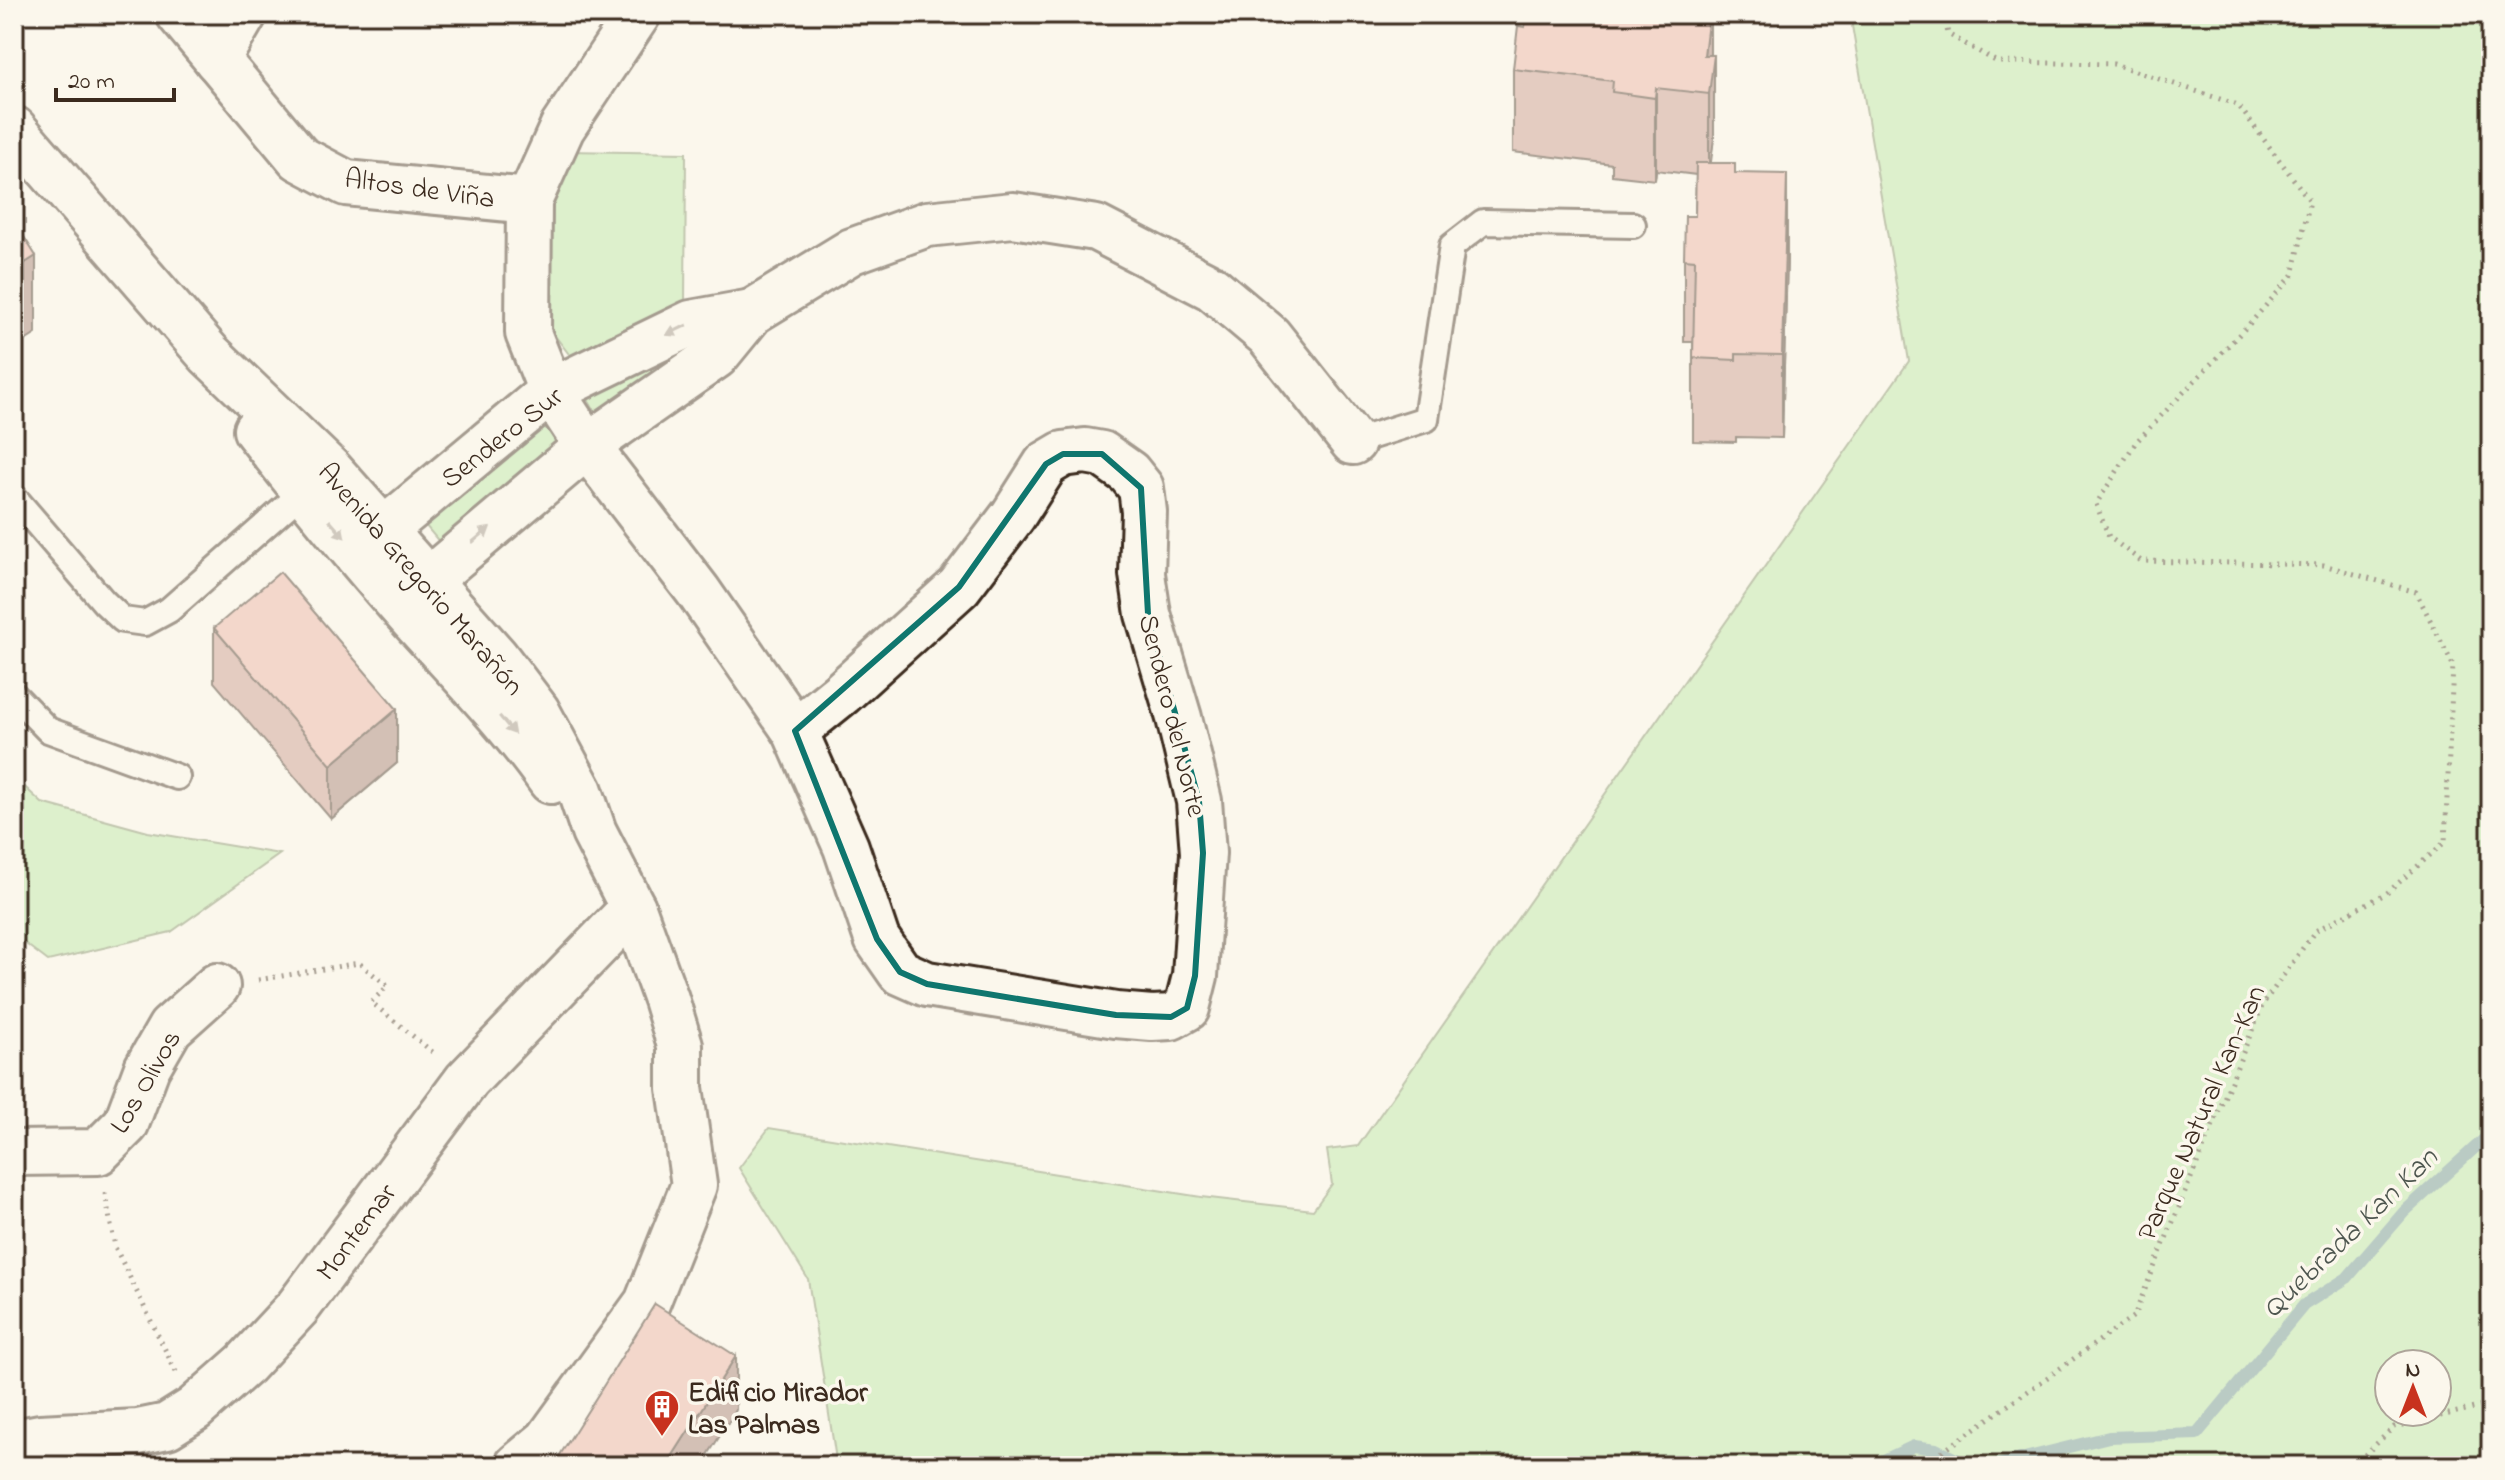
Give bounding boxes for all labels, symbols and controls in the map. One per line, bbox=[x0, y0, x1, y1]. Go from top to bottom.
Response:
scale bar bbox=[56, 52, 174, 102]
text: 20 m bbox=[68, 65, 115, 100]
street label: Altos de Viña bbox=[342, 160, 497, 221]
one-way arrow bbox=[665, 323, 689, 337]
street label: Sendero Sur bbox=[433, 378, 573, 500]
street label: Avenida Gregorio Marañón bbox=[306, 455, 532, 706]
one-way arrow bbox=[327, 519, 345, 538]
one-way arrow bbox=[470, 527, 490, 544]
street label: Sendero del Norte bbox=[1126, 610, 1216, 822]
one-way arrow bbox=[498, 715, 515, 735]
street label: Parque Natural Kan-Kan bbox=[2128, 979, 2278, 1248]
street label: Los Olivos bbox=[101, 1023, 193, 1142]
water label: Quebrada Kan Kan bbox=[2253, 1138, 2450, 1330]
street label: Montemar bbox=[307, 1175, 408, 1291]
north arrow bbox=[2373, 1348, 2453, 1428]
text: N bbox=[2406, 1355, 2420, 1387]
place label: Edificio Mirador Las Palmas bbox=[688, 1374, 869, 1447]
building icon: Edificio Mirador Las Palmas bbox=[643, 1388, 681, 1438]

